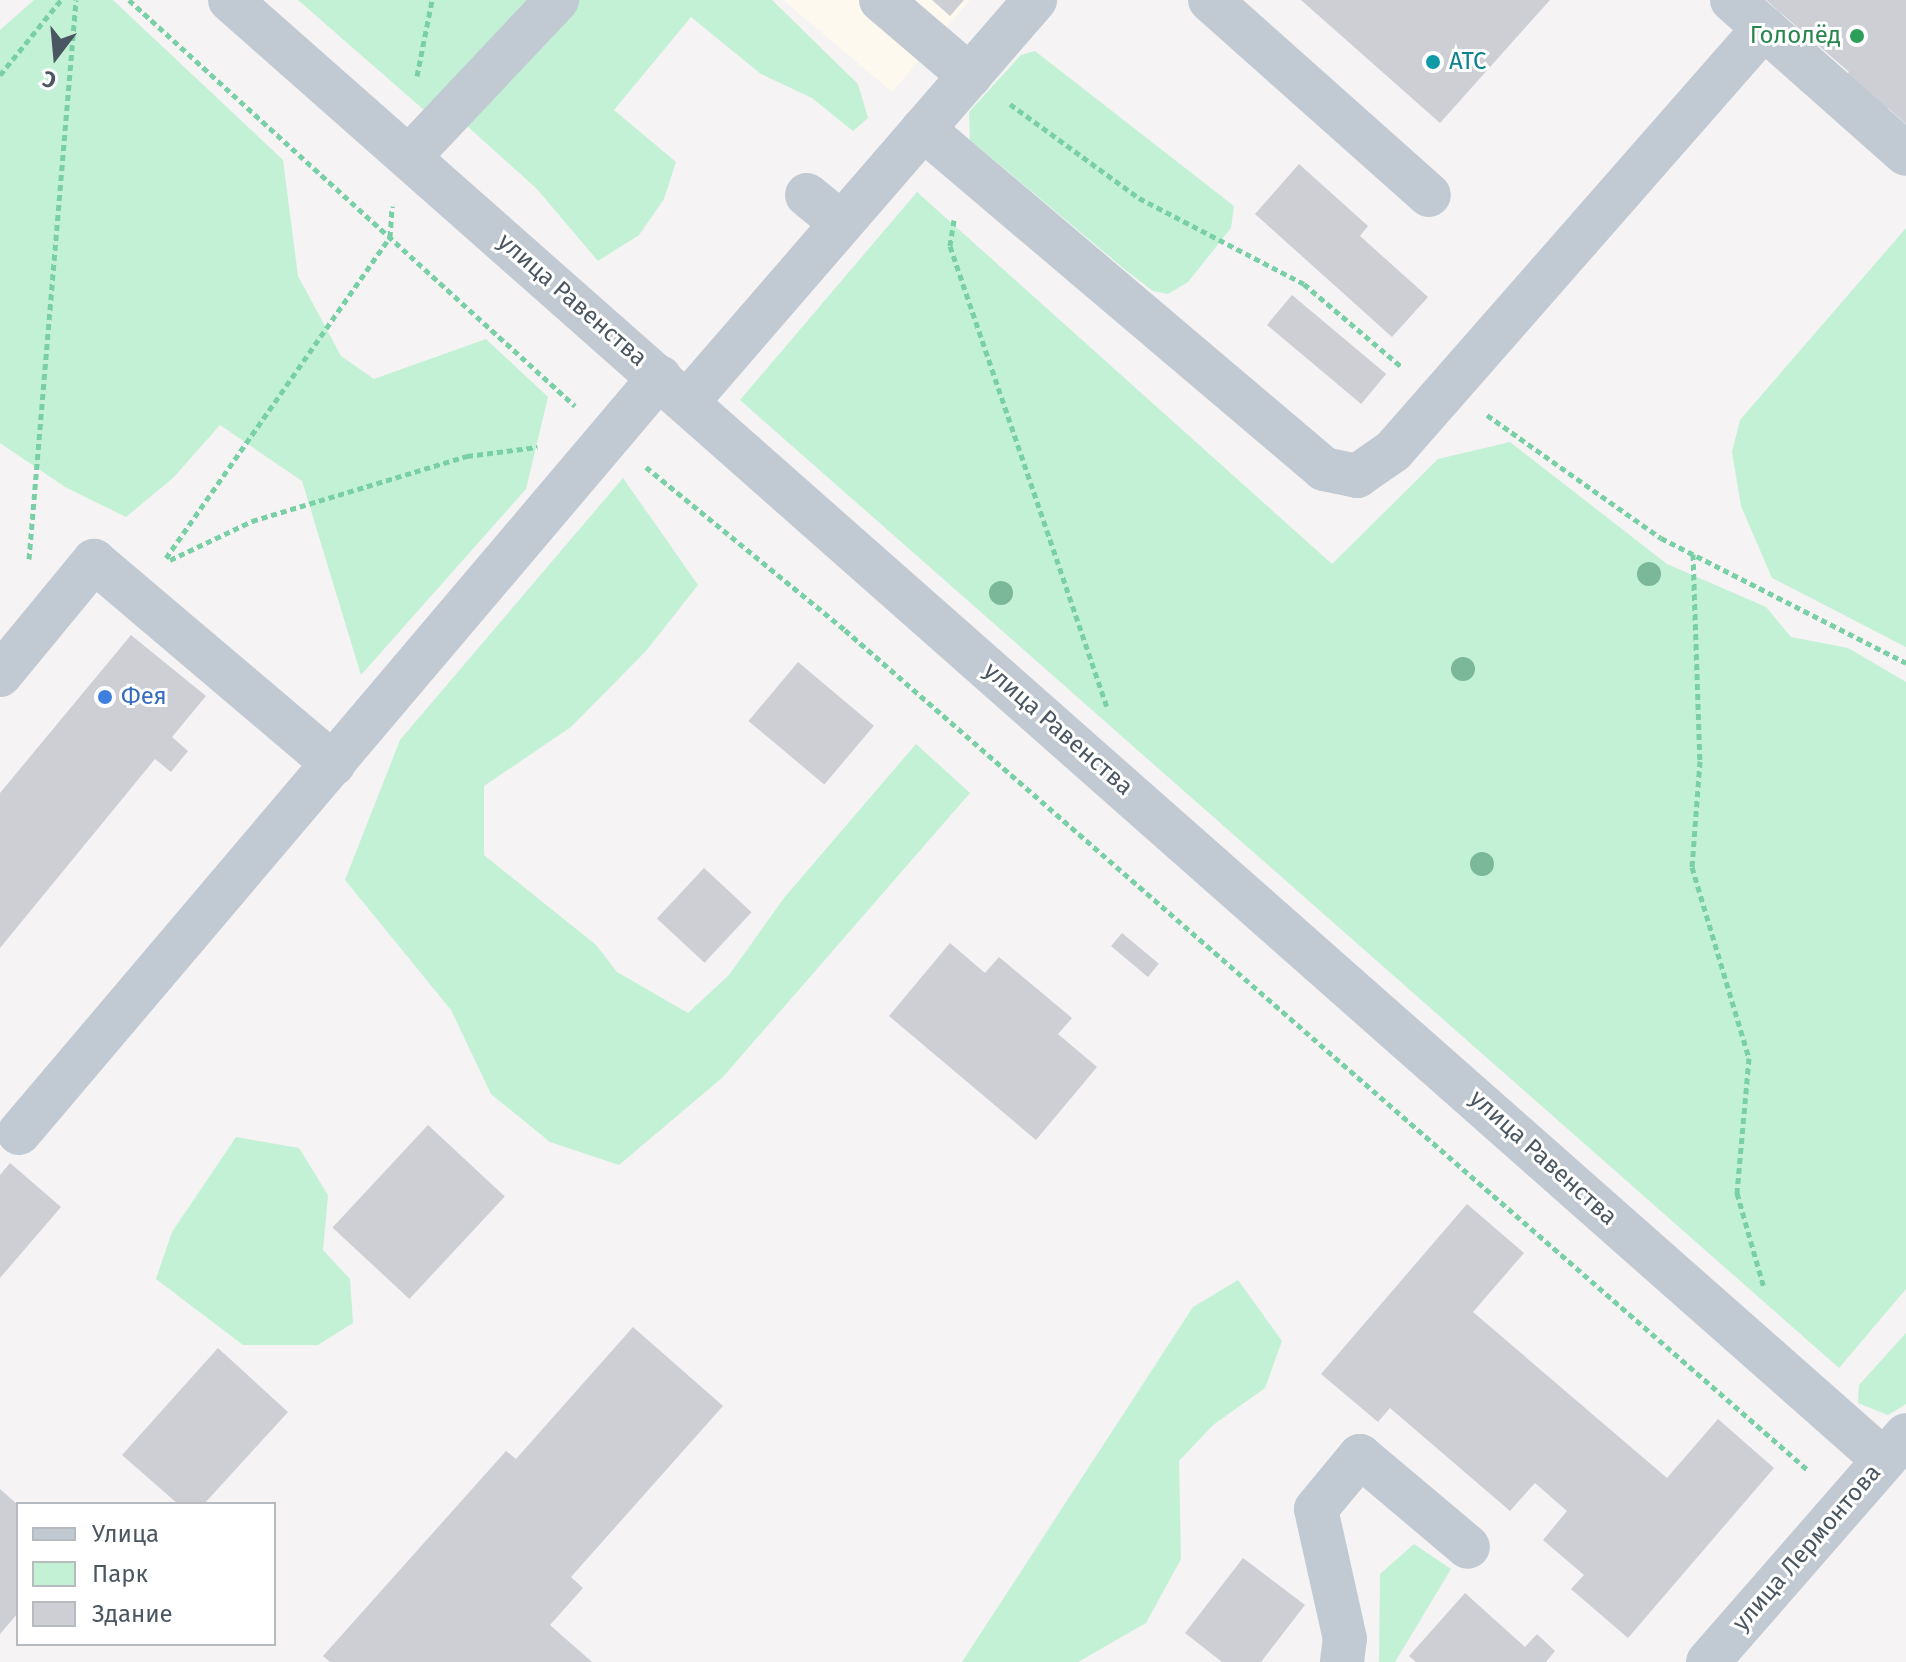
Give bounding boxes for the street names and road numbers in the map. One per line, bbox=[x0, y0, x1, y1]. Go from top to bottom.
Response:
street label: улица Равенства bbox=[491, 227, 653, 373]
street label: улица Равенства bbox=[977, 656, 1139, 802]
street label: улица Равенства bbox=[1463, 1084, 1623, 1232]
street label: улица Лермонтова bbox=[1727, 1459, 1887, 1637]

